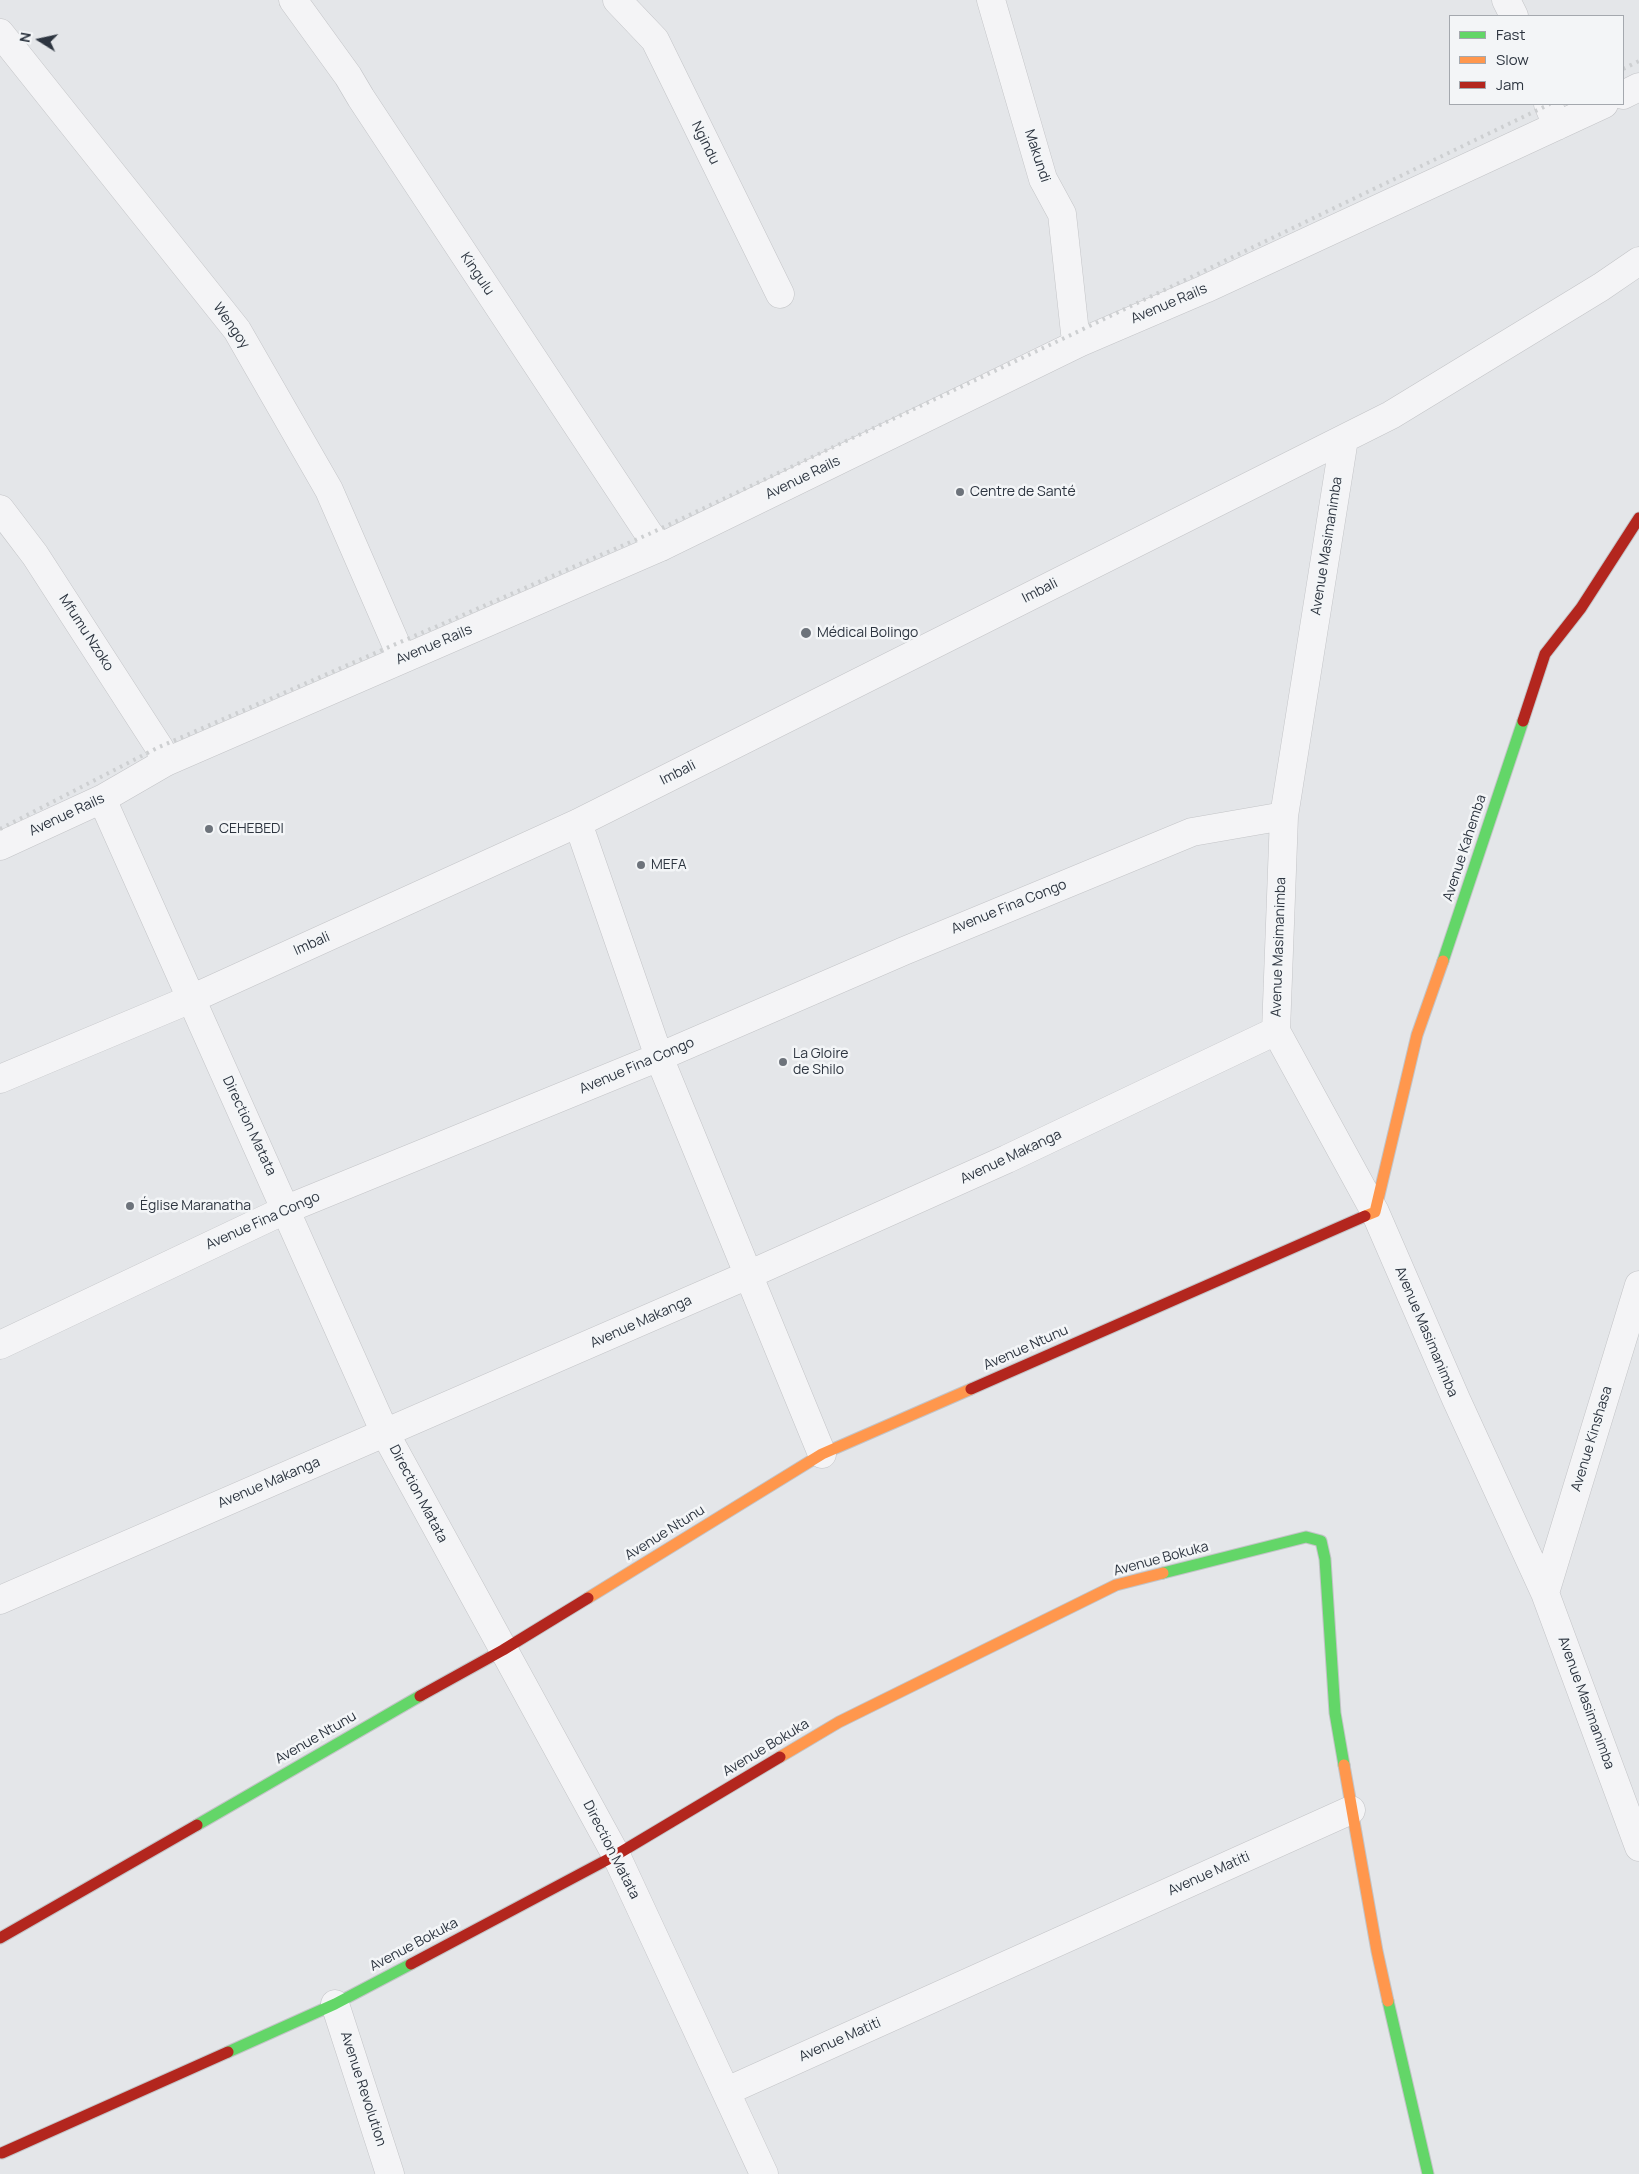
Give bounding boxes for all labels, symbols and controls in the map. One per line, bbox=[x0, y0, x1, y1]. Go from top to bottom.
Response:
north arrow bbox=[15, 15, 65, 65]
legend bbox=[1449, 15, 1624, 105]
text: Fast bbox=[1496, 24, 1525, 45]
text: N bbox=[15, 31, 35, 44]
text: Slow bbox=[1496, 49, 1529, 70]
text: Jam bbox=[1496, 74, 1524, 95]
street label: Ngindu bbox=[687, 119, 723, 167]
street label: Makundi bbox=[1021, 127, 1053, 185]
street label: Kingulu bbox=[457, 249, 497, 299]
street label: Avenue Rails bbox=[1128, 280, 1210, 328]
street label: Wengoy bbox=[209, 300, 253, 352]
street label: Avenue Rails bbox=[763, 453, 843, 503]
street label: Avenue Masimanimba bbox=[1308, 476, 1346, 616]
place label: Centre de Santé bbox=[970, 484, 1076, 500]
marker: Centre de Santé bbox=[954, 486, 966, 498]
street label: Imbali bbox=[1019, 575, 1061, 607]
street label: Mfumu Nzoko bbox=[55, 592, 117, 674]
street label: Avenue Rails bbox=[393, 621, 475, 669]
place label: Médical Bolingo bbox=[817, 625, 918, 641]
marker: Médical Bolingo bbox=[799, 626, 813, 640]
street label: Imbali bbox=[657, 757, 699, 789]
street label: Avenue Rails bbox=[27, 790, 107, 840]
street label: Avenue Kahemba bbox=[1440, 793, 1490, 903]
place label: CEHEBEDI bbox=[219, 821, 284, 837]
marker: CEHEBEDI bbox=[203, 823, 215, 835]
place label: MEFA bbox=[651, 857, 687, 873]
marker: MEFA bbox=[635, 859, 647, 871]
street label: Avenue Fina Congo bbox=[949, 876, 1069, 938]
street label: Avenue Masimanimba bbox=[1268, 877, 1290, 1017]
street label: Imbali bbox=[291, 929, 333, 959]
street label: Avenue Fina Congo bbox=[577, 1034, 697, 1098]
place label: La Gloire de Shilo bbox=[793, 1046, 849, 1078]
marker: La Gloire de Shilo bbox=[777, 1056, 789, 1068]
street label: Direction Matata bbox=[219, 1073, 279, 1179]
street label: Avenue Makanga bbox=[958, 1126, 1064, 1188]
street label: Avenue Fina Congo bbox=[203, 1188, 323, 1254]
place label: Église Maranatha bbox=[140, 1198, 251, 1214]
marker: Église Maranatha bbox=[124, 1200, 136, 1212]
street label: Avenue Masimanimba bbox=[1391, 1264, 1461, 1400]
street label: Avenue Makanga bbox=[588, 1292, 694, 1352]
street label: Avenue Ntunu bbox=[981, 1322, 1071, 1374]
street label: Avenue Kinshasa bbox=[1568, 1384, 1616, 1494]
street label: Direction Matata bbox=[385, 1442, 451, 1546]
street label: Avenue Makanga bbox=[215, 1454, 323, 1512]
street label: Avenue Ntunu bbox=[622, 1502, 708, 1564]
street label: Avenue Bokuka bbox=[1112, 1538, 1210, 1580]
street label: Avenue Masimanimba bbox=[1554, 1634, 1618, 1772]
street label: Avenue Ntunu bbox=[272, 1708, 360, 1768]
street label: Avenue Bokuka bbox=[720, 1716, 812, 1780]
street label: Direction Matata bbox=[579, 1798, 643, 1902]
street label: Avenue Matiti bbox=[1165, 1848, 1253, 1900]
street label: Avenue Bokuka bbox=[367, 1915, 461, 1975]
street label: Avenue Matiti bbox=[796, 2014, 884, 2066]
street label: Avenue Revolution bbox=[337, 2030, 389, 2148]

